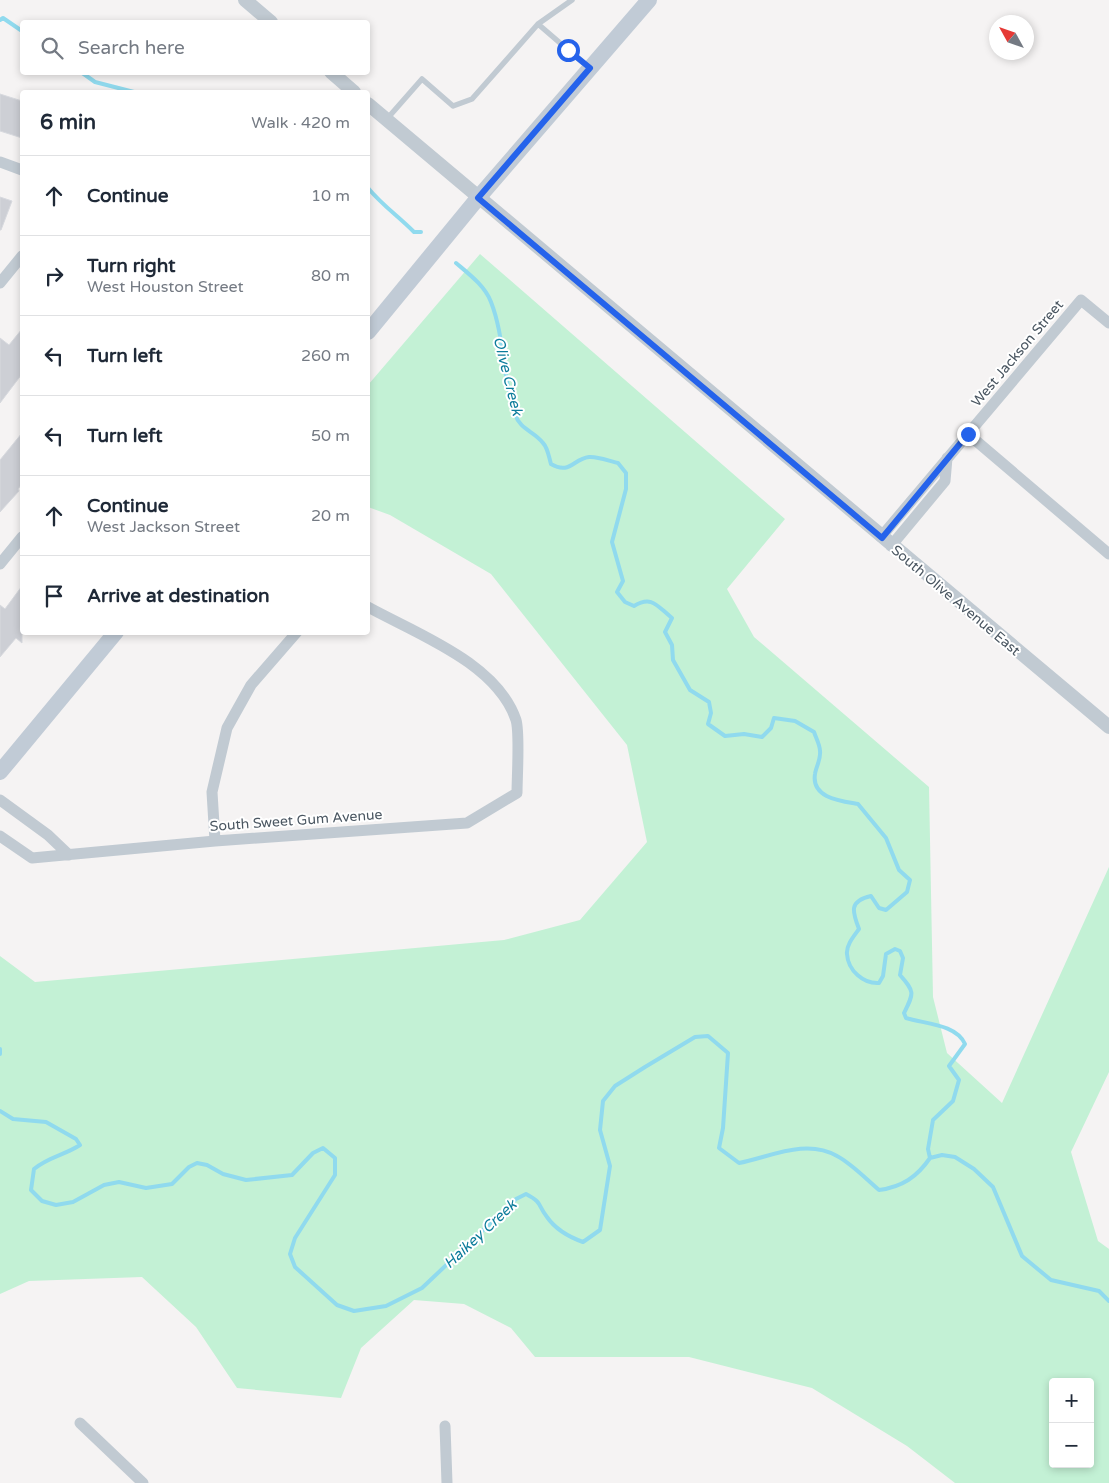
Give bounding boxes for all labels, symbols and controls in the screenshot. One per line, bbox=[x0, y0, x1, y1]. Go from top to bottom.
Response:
north arrow bbox=[989, 15, 1034, 60]
search box bbox=[20, 20, 370, 75]
icon: search bbox=[38, 34, 66, 62]
text: Search here bbox=[78, 37, 185, 59]
route start bbox=[557, 39, 580, 62]
text: 6 min bbox=[40, 110, 96, 135]
text: Walk · 420 m bbox=[251, 113, 350, 133]
icon: ahead bbox=[40, 182, 68, 210]
text: Continue bbox=[87, 185, 169, 207]
text: 10 m bbox=[311, 186, 350, 206]
text: Turn right bbox=[87, 255, 175, 277]
icon: right bbox=[40, 262, 68, 290]
text: 80 m bbox=[311, 266, 350, 286]
text: West Houston Street bbox=[87, 277, 244, 297]
street label: West Jackson Street bbox=[968, 296, 1067, 410]
water label: Olive Creek bbox=[489, 335, 527, 419]
icon: left bbox=[40, 342, 68, 370]
text: Turn left bbox=[87, 345, 163, 367]
text: 260 m bbox=[301, 346, 350, 366]
icon: left bbox=[40, 422, 68, 450]
route end bbox=[957, 423, 980, 446]
text: Turn left bbox=[87, 425, 163, 447]
text: 50 m bbox=[311, 426, 350, 446]
text: Continue bbox=[87, 495, 169, 517]
icon: ahead bbox=[40, 502, 68, 530]
text: 20 m bbox=[311, 506, 350, 526]
text: West Jackson Street bbox=[87, 517, 240, 537]
street label: South Olive Avenue East bbox=[888, 542, 1024, 660]
icon: arrive bbox=[40, 582, 68, 610]
text: Arrive at destination bbox=[87, 585, 270, 607]
street label: South Sweet Gum Avenue bbox=[209, 806, 383, 835]
water label: Haikey Creek bbox=[440, 1194, 521, 1272]
map controls bbox=[1049, 1378, 1094, 1468]
button: + bbox=[1049, 1378, 1094, 1423]
button: − bbox=[1049, 1423, 1094, 1468]

